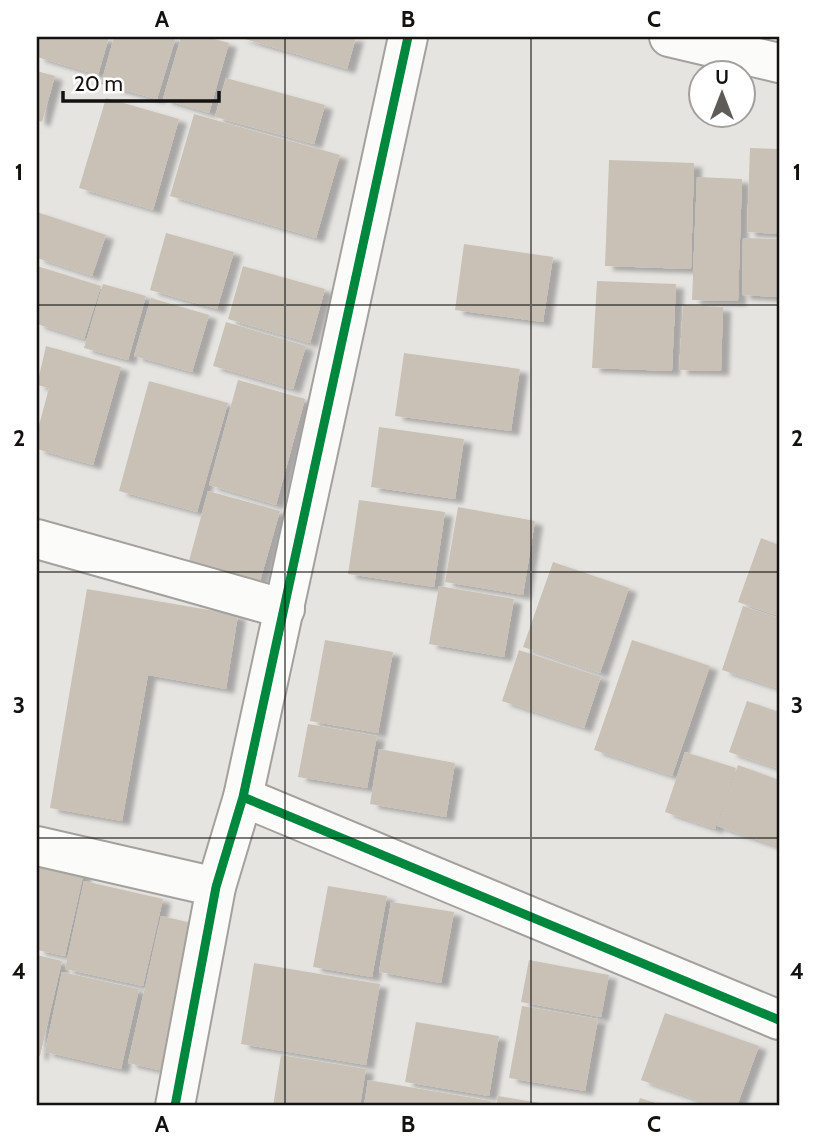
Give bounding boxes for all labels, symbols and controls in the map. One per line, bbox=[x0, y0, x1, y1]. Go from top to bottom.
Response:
text: A bbox=[155, 5, 170, 33]
text: B bbox=[401, 5, 415, 33]
text: C bbox=[647, 5, 661, 33]
scale bar bbox=[63, 60, 219, 104]
north arrow bbox=[686, 60, 756, 130]
text: U bbox=[715, 66, 729, 89]
text: 20 m bbox=[74, 71, 123, 96]
text: 1 bbox=[15, 158, 23, 186]
text: 1 bbox=[793, 158, 801, 186]
text: 2 bbox=[13, 424, 25, 452]
text: 2 bbox=[791, 424, 803, 452]
text: 3 bbox=[13, 691, 25, 719]
text: 3 bbox=[791, 691, 803, 719]
text: 4 bbox=[12, 957, 26, 985]
text: 4 bbox=[790, 957, 804, 985]
text: A bbox=[155, 1110, 170, 1138]
text: B bbox=[401, 1110, 415, 1138]
text: C bbox=[647, 1110, 661, 1138]

